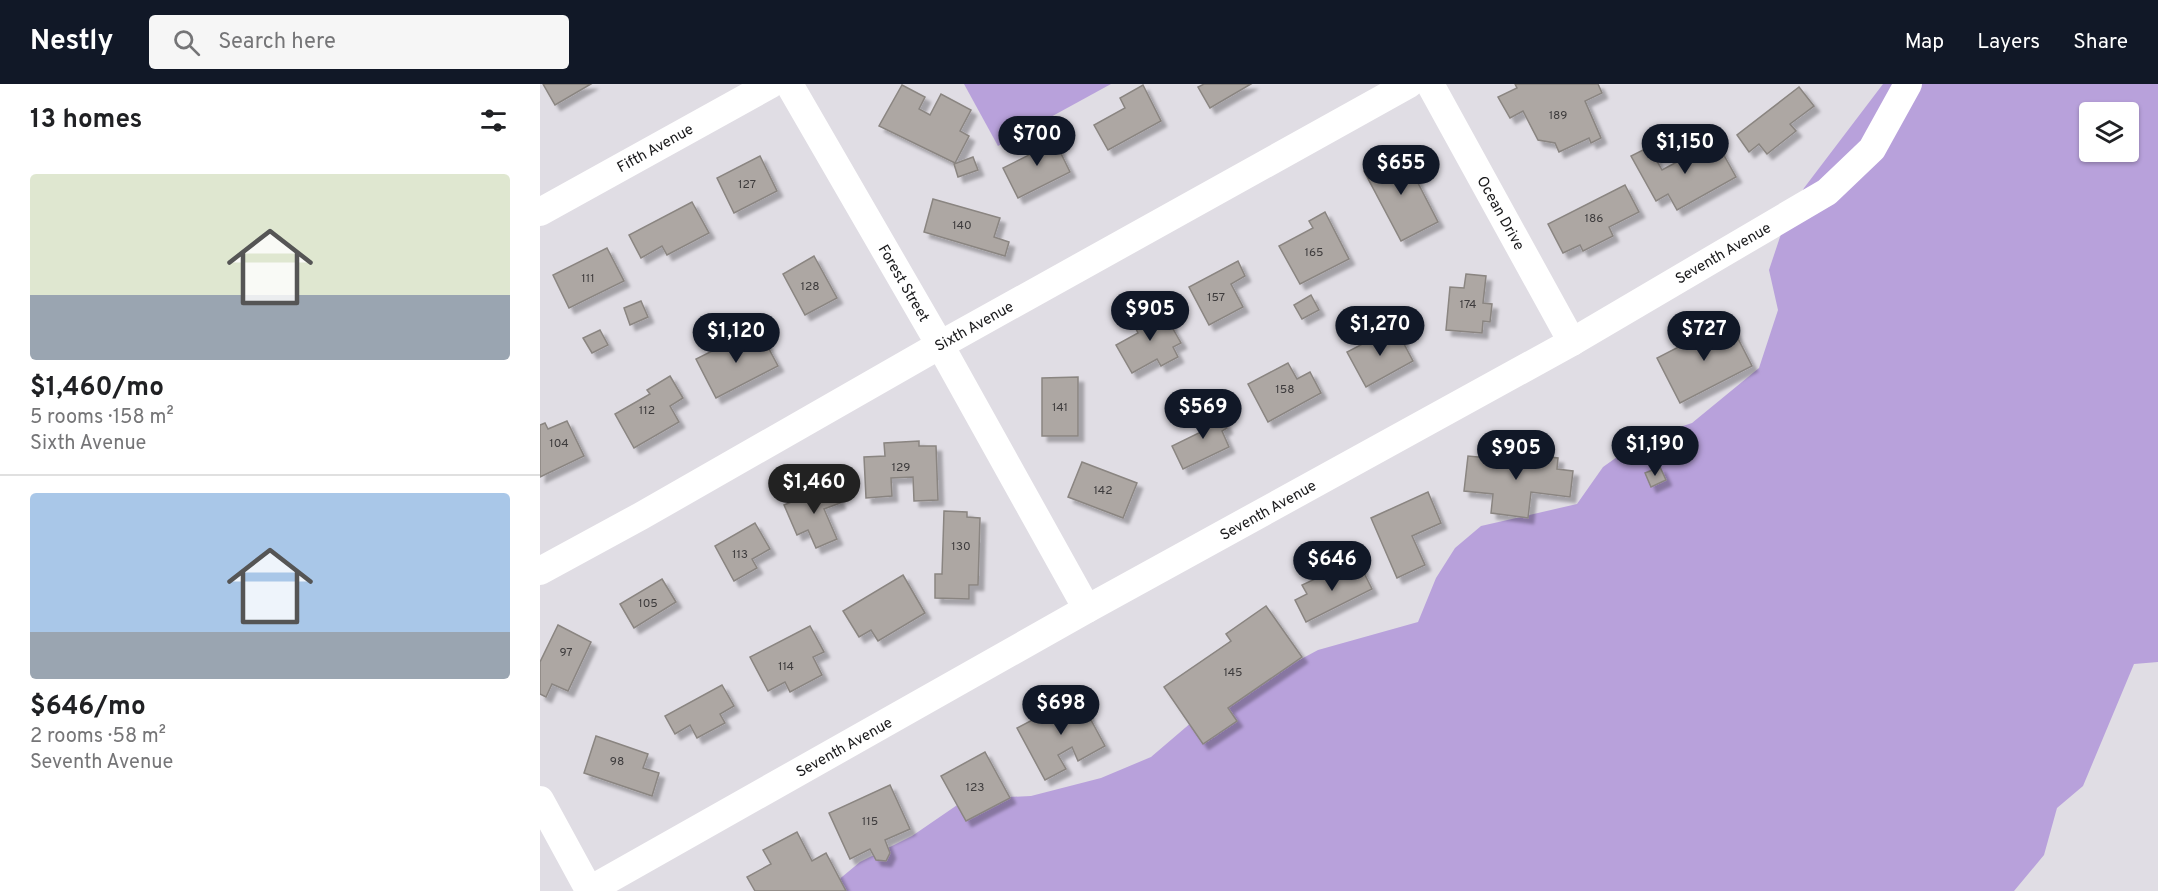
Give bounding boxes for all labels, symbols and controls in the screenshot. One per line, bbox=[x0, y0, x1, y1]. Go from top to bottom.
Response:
search box bbox=[149, 15, 569, 69]
text: Nestly bbox=[30, 24, 113, 60]
icon: search bbox=[170, 26, 203, 59]
text: Search here bbox=[218, 29, 336, 56]
text: Map bbox=[1905, 29, 1944, 56]
text: Layers bbox=[1977, 29, 2040, 56]
text: Share bbox=[2073, 29, 2128, 56]
map controls bbox=[2079, 102, 2139, 162]
button: layers bbox=[2079, 102, 2139, 162]
text: 13 homes bbox=[30, 104, 142, 137]
icon: filters bbox=[477, 104, 510, 137]
house number: 189 bbox=[1549, 108, 1567, 124]
pin: $700 bbox=[1001, 116, 1073, 167]
street label: Fifth Avenue bbox=[614, 121, 697, 178]
text: $700 bbox=[1012, 122, 1062, 148]
pin: $1,150 bbox=[1636, 124, 1734, 175]
text: $1,150 bbox=[1656, 130, 1714, 156]
pin: $655 bbox=[1365, 145, 1437, 196]
text: $655 bbox=[1377, 151, 1425, 177]
street label: Ocean Drive bbox=[1471, 173, 1528, 254]
house number: 127 bbox=[738, 177, 756, 193]
house number: 186 bbox=[1585, 211, 1603, 227]
icon: home bbox=[216, 213, 324, 321]
house number: 140 bbox=[952, 218, 972, 234]
street label: Seventh Avenue bbox=[1672, 219, 1775, 289]
street label: Forest Street bbox=[873, 242, 932, 326]
house number: 165 bbox=[1304, 245, 1324, 261]
house number: 111 bbox=[581, 271, 595, 287]
house number: 128 bbox=[800, 279, 820, 295]
house number: 157 bbox=[1207, 290, 1225, 306]
pin: $905 bbox=[1114, 291, 1186, 342]
text: $905 bbox=[1125, 297, 1175, 323]
house number: 174 bbox=[1460, 297, 1476, 313]
street label: Sixth Avenue bbox=[932, 298, 1018, 357]
pin: $1,270 bbox=[1331, 306, 1429, 357]
pin: $727 bbox=[1668, 311, 1740, 362]
text: $1,270 bbox=[1349, 312, 1411, 338]
pin: $1,120 bbox=[687, 313, 785, 364]
text: $727 bbox=[1681, 317, 1727, 343]
text: $1,120 bbox=[707, 319, 765, 345]
text: $1,460/mo bbox=[30, 372, 164, 405]
house number: 158 bbox=[1275, 382, 1295, 398]
pin: $569 bbox=[1167, 389, 1239, 440]
text: $569 bbox=[1179, 395, 1227, 421]
house number: 141 bbox=[1052, 400, 1068, 416]
house number: 112 bbox=[639, 403, 655, 419]
text: 5 rooms · 158 m² bbox=[30, 405, 174, 431]
pin: $1,190 bbox=[1606, 426, 1704, 477]
pin: $905 bbox=[1480, 430, 1552, 481]
text: Sixth Avenue bbox=[30, 431, 146, 457]
text: $1,190 bbox=[1626, 432, 1684, 458]
house number: 104 bbox=[549, 436, 569, 452]
text: $905 bbox=[1491, 436, 1541, 462]
house number: 129 bbox=[892, 460, 910, 476]
pin: $1,460 bbox=[765, 464, 863, 515]
text: $1,460 bbox=[782, 470, 846, 496]
street label: Seventh Avenue bbox=[1217, 477, 1320, 546]
house number: 142 bbox=[1093, 483, 1113, 499]
icon: home bbox=[216, 532, 324, 640]
house number: 130 bbox=[951, 539, 971, 555]
pin: $646 bbox=[1296, 541, 1368, 592]
house number: 113 bbox=[732, 547, 748, 563]
text: $646 bbox=[1307, 547, 1357, 573]
house number: 105 bbox=[638, 596, 658, 612]
house number: 97 bbox=[559, 645, 573, 661]
house number: 114 bbox=[778, 659, 794, 675]
house number: 145 bbox=[1223, 665, 1243, 681]
pin: $698 bbox=[1025, 685, 1097, 736]
text: $646/mo bbox=[30, 691, 146, 724]
text: $698 bbox=[1036, 691, 1086, 717]
street label: Seventh Avenue bbox=[793, 714, 896, 783]
text: 2 rooms · 58 m² bbox=[30, 724, 166, 750]
text: Seventh Avenue bbox=[30, 750, 173, 776]
house number: 98 bbox=[610, 754, 624, 770]
house number: 123 bbox=[965, 780, 985, 796]
house number: 115 bbox=[862, 814, 878, 830]

